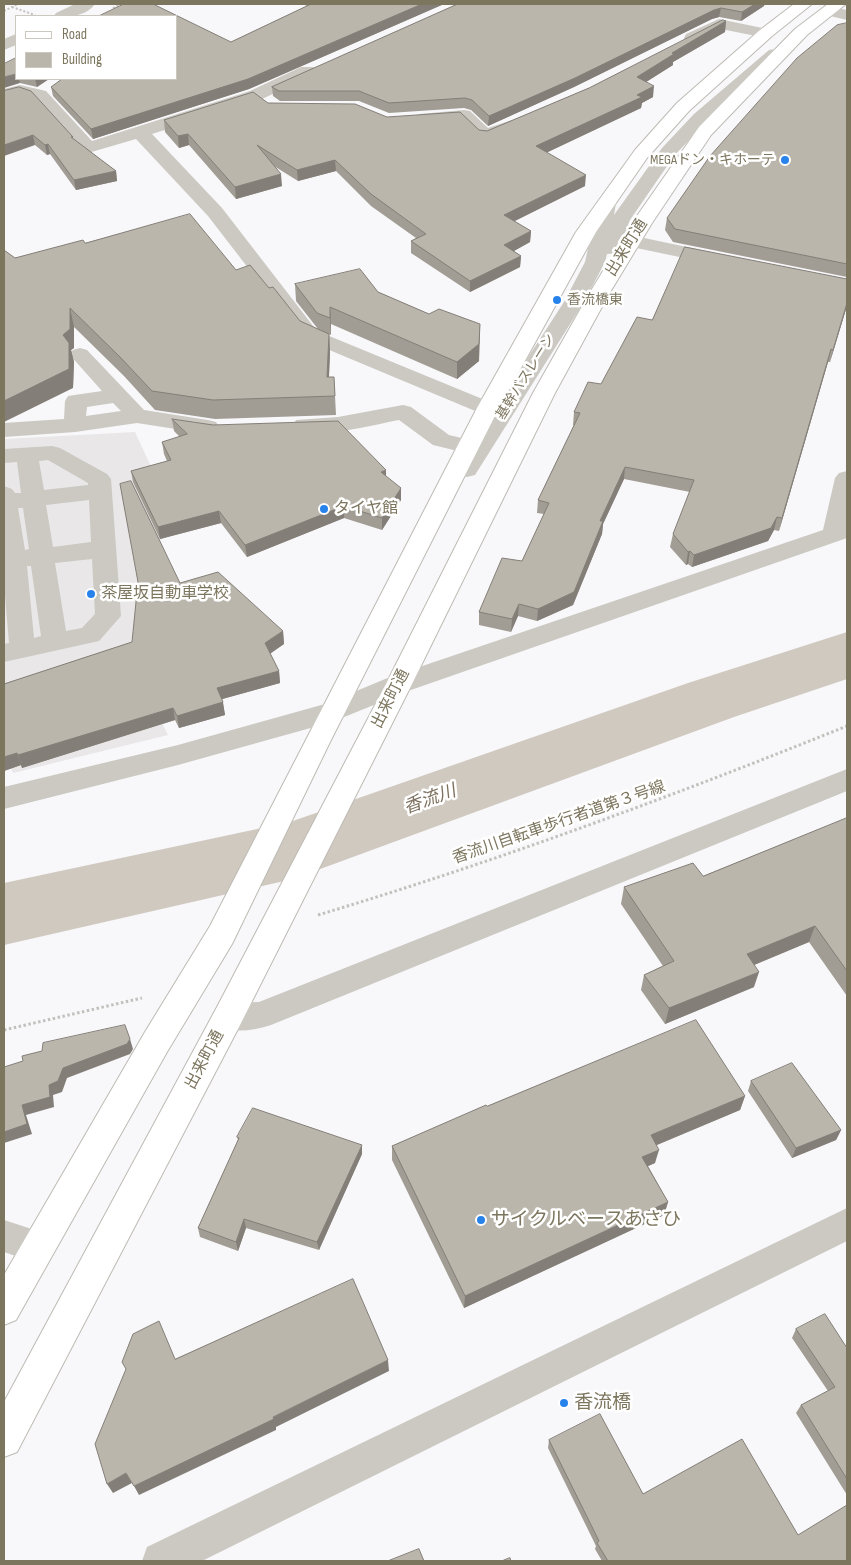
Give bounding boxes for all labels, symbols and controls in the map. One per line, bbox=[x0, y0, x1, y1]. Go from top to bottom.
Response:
legend bbox=[15, 15, 178, 80]
text: Road bbox=[62, 25, 87, 44]
text: Building bbox=[62, 50, 102, 69]
place label: MEGAドン・キホーテ bbox=[650, 152, 775, 168]
marker: MEGAドン・キホーテ bbox=[779, 154, 791, 166]
street label: 出来町通 bbox=[602, 216, 652, 280]
place label: 香流橋東 bbox=[567, 292, 623, 308]
marker: 香流橋東 bbox=[551, 294, 563, 306]
street label: 基幹バスレーン bbox=[493, 331, 559, 423]
place label: タイヤ館 bbox=[334, 499, 398, 519]
marker: タイヤ館 bbox=[318, 503, 330, 515]
place label: 茶屋坂自動車学校 bbox=[101, 584, 229, 604]
marker: 茶屋坂自動車学校 bbox=[85, 588, 97, 600]
street label: 出来町通 bbox=[368, 666, 414, 732]
street label: 香流川自転車歩行者道第３号線 bbox=[450, 777, 668, 869]
water label: 香流川 bbox=[401, 781, 459, 819]
street label: 出来町通 bbox=[182, 1027, 228, 1093]
place label: サイクルベースあさひ bbox=[491, 1209, 681, 1231]
marker: サイクルベースあさひ bbox=[475, 1214, 487, 1226]
place label: 香流橋 bbox=[574, 1392, 631, 1414]
marker: 香流橋 bbox=[558, 1397, 570, 1409]

